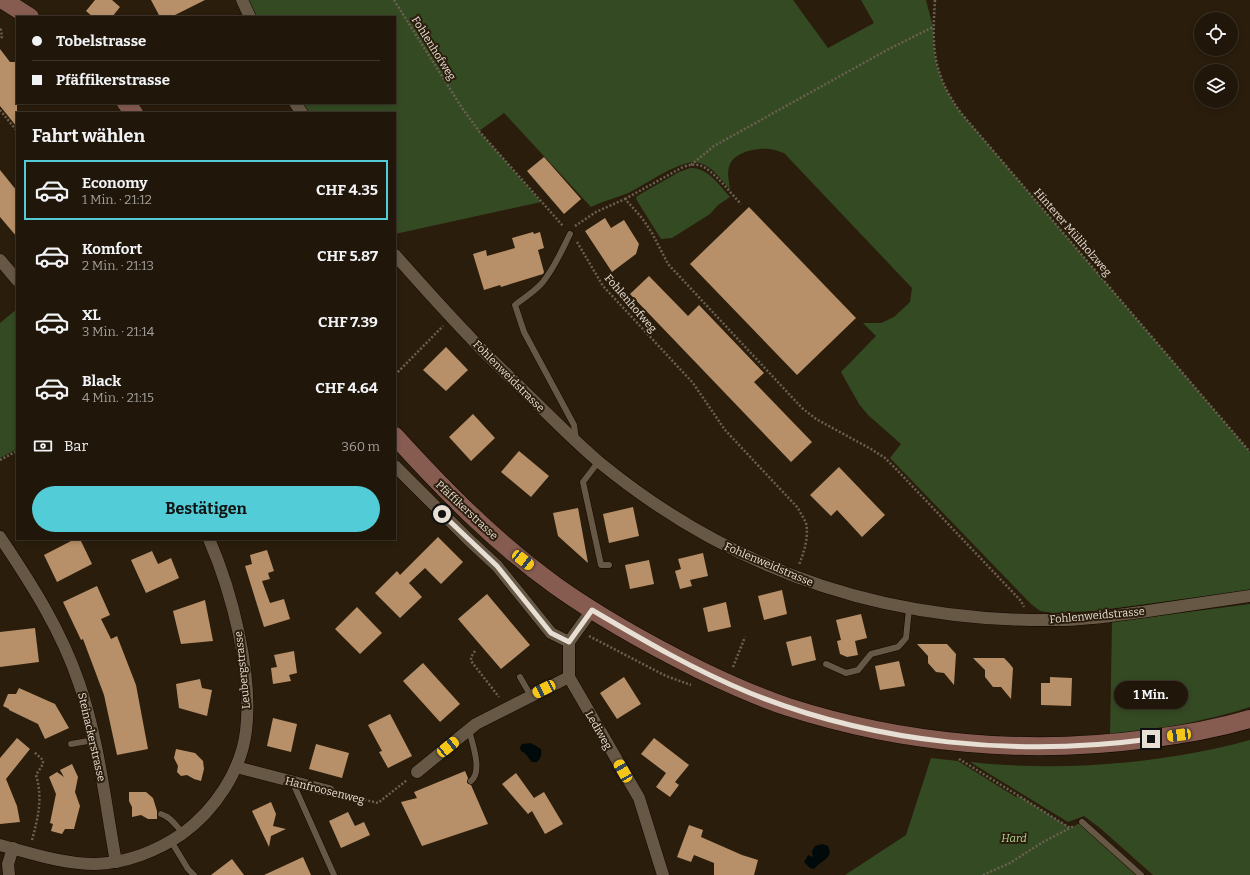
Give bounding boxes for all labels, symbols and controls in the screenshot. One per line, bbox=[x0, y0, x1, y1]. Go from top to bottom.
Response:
map controls bbox=[1194, 12, 1238, 108]
button: locate bbox=[1194, 12, 1238, 56]
street label: Fohlenhofweg bbox=[409, 14, 458, 83]
text: Tobelstrasse bbox=[56, 32, 146, 50]
button: layers bbox=[1194, 64, 1238, 108]
text: Pfäffikerstrasse bbox=[56, 71, 170, 89]
text: Fahrt wählen bbox=[32, 125, 145, 147]
icon: car bbox=[34, 172, 70, 208]
text: Economy bbox=[82, 174, 148, 192]
text: CHF 4.35 bbox=[316, 181, 378, 199]
street label: Hinterer Müliholzweg bbox=[1031, 186, 1114, 279]
text: 1 Min. · 21:12 bbox=[82, 192, 152, 207]
icon: car bbox=[34, 238, 70, 274]
text: Komfort bbox=[82, 240, 142, 258]
text: CHF 5.87 bbox=[317, 247, 378, 265]
text: 2 Min. · 21:13 bbox=[82, 258, 154, 273]
street label: Fohlenhofweg bbox=[602, 272, 659, 335]
icon: car bbox=[34, 304, 70, 340]
text: XL bbox=[82, 306, 101, 324]
text: CHF 7.39 bbox=[318, 313, 378, 331]
text: 3 Min. · 21:14 bbox=[82, 324, 154, 339]
street label: Fohlenweidstrasse bbox=[470, 338, 547, 415]
icon: car bbox=[34, 370, 70, 406]
text: Black bbox=[82, 372, 121, 390]
text: CHF 4.64 bbox=[315, 379, 378, 397]
text: 4 Min. · 21:15 bbox=[82, 390, 154, 405]
icon: cash bbox=[32, 435, 54, 457]
text: Bar bbox=[64, 437, 88, 455]
text: 360 m bbox=[342, 439, 380, 454]
street label: Pfäffikerstrasse bbox=[433, 478, 500, 542]
button: Bestätigen bbox=[32, 486, 380, 532]
route start bbox=[433, 505, 451, 523]
street label: Fohlenweidstrasse bbox=[722, 540, 815, 589]
car bbox=[510, 548, 536, 572]
street label: Fohlenweidstrasse bbox=[1049, 605, 1145, 626]
street label: Leubergstrasse bbox=[232, 630, 253, 709]
car bbox=[531, 678, 557, 700]
callout: 1 Min. bbox=[1114, 681, 1188, 709]
text: 1 Min. bbox=[1133, 687, 1169, 702]
street label: Steinackerstrasse bbox=[75, 691, 108, 783]
street label: Lediweg bbox=[582, 709, 615, 752]
car bbox=[1166, 728, 1192, 742]
route end bbox=[1142, 730, 1160, 748]
car bbox=[435, 735, 461, 759]
car bbox=[612, 758, 634, 784]
street label: Hanfroosenweg bbox=[284, 774, 366, 807]
park label: Hard bbox=[1001, 832, 1027, 845]

